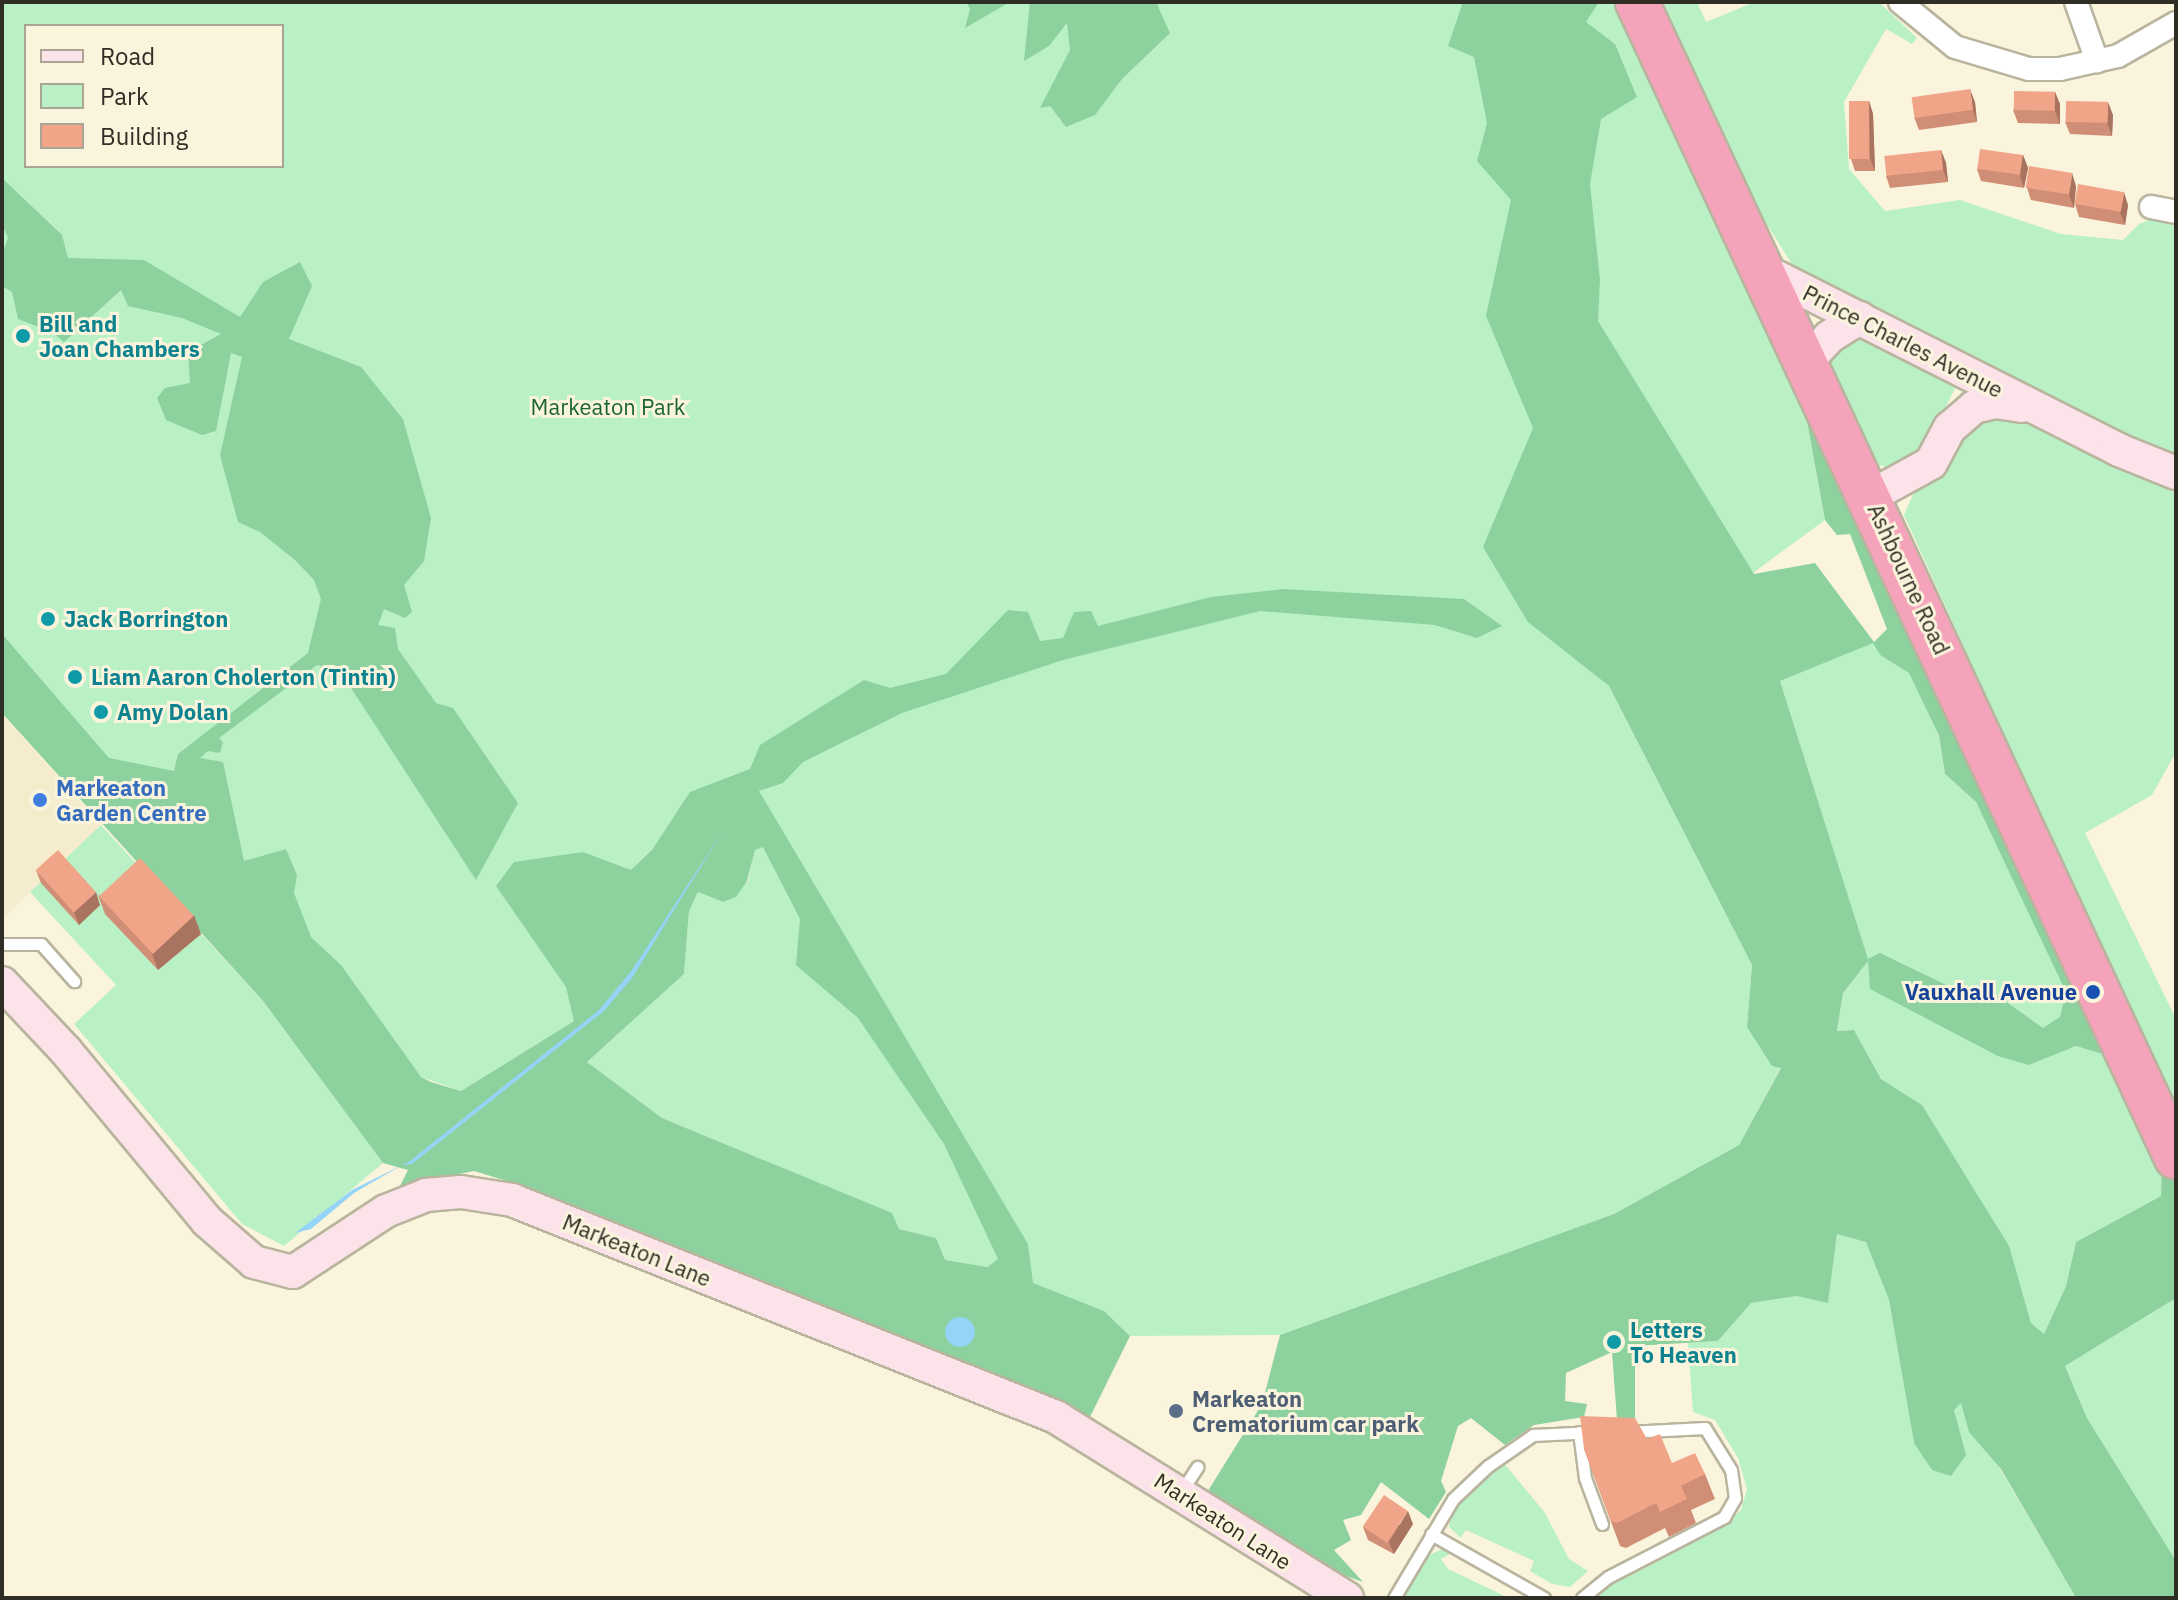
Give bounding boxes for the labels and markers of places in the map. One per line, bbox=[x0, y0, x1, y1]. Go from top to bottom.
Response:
place label: Bill and Joan Chambers bbox=[39, 310, 200, 362]
marker: Bill and Joan Chambers bbox=[14, 327, 32, 345]
place label: Jack Borrington bbox=[64, 606, 228, 632]
marker: Jack Borrington bbox=[39, 610, 57, 628]
place label: Liam Aaron Cholerton (Tintin) bbox=[91, 664, 396, 690]
marker: Liam Aaron Cholerton (Tintin) bbox=[66, 668, 84, 686]
place label: Amy Dolan bbox=[117, 699, 229, 725]
marker: Amy Dolan bbox=[92, 703, 110, 721]
place label: Markeaton Garden Centre bbox=[56, 774, 207, 826]
marker: Markeaton Garden Centre bbox=[31, 791, 49, 809]
place label: Vauxhall Avenue bbox=[1905, 979, 2077, 1005]
marker: Vauxhall Avenue bbox=[2084, 983, 2102, 1001]
place label: Letters To Heaven bbox=[1630, 1316, 1737, 1368]
marker: Letters To Heaven bbox=[1605, 1333, 1623, 1351]
place label: Markeaton Crematorium car park bbox=[1192, 1385, 1419, 1436]
marker: Markeaton Crematorium car park bbox=[1167, 1402, 1185, 1420]

